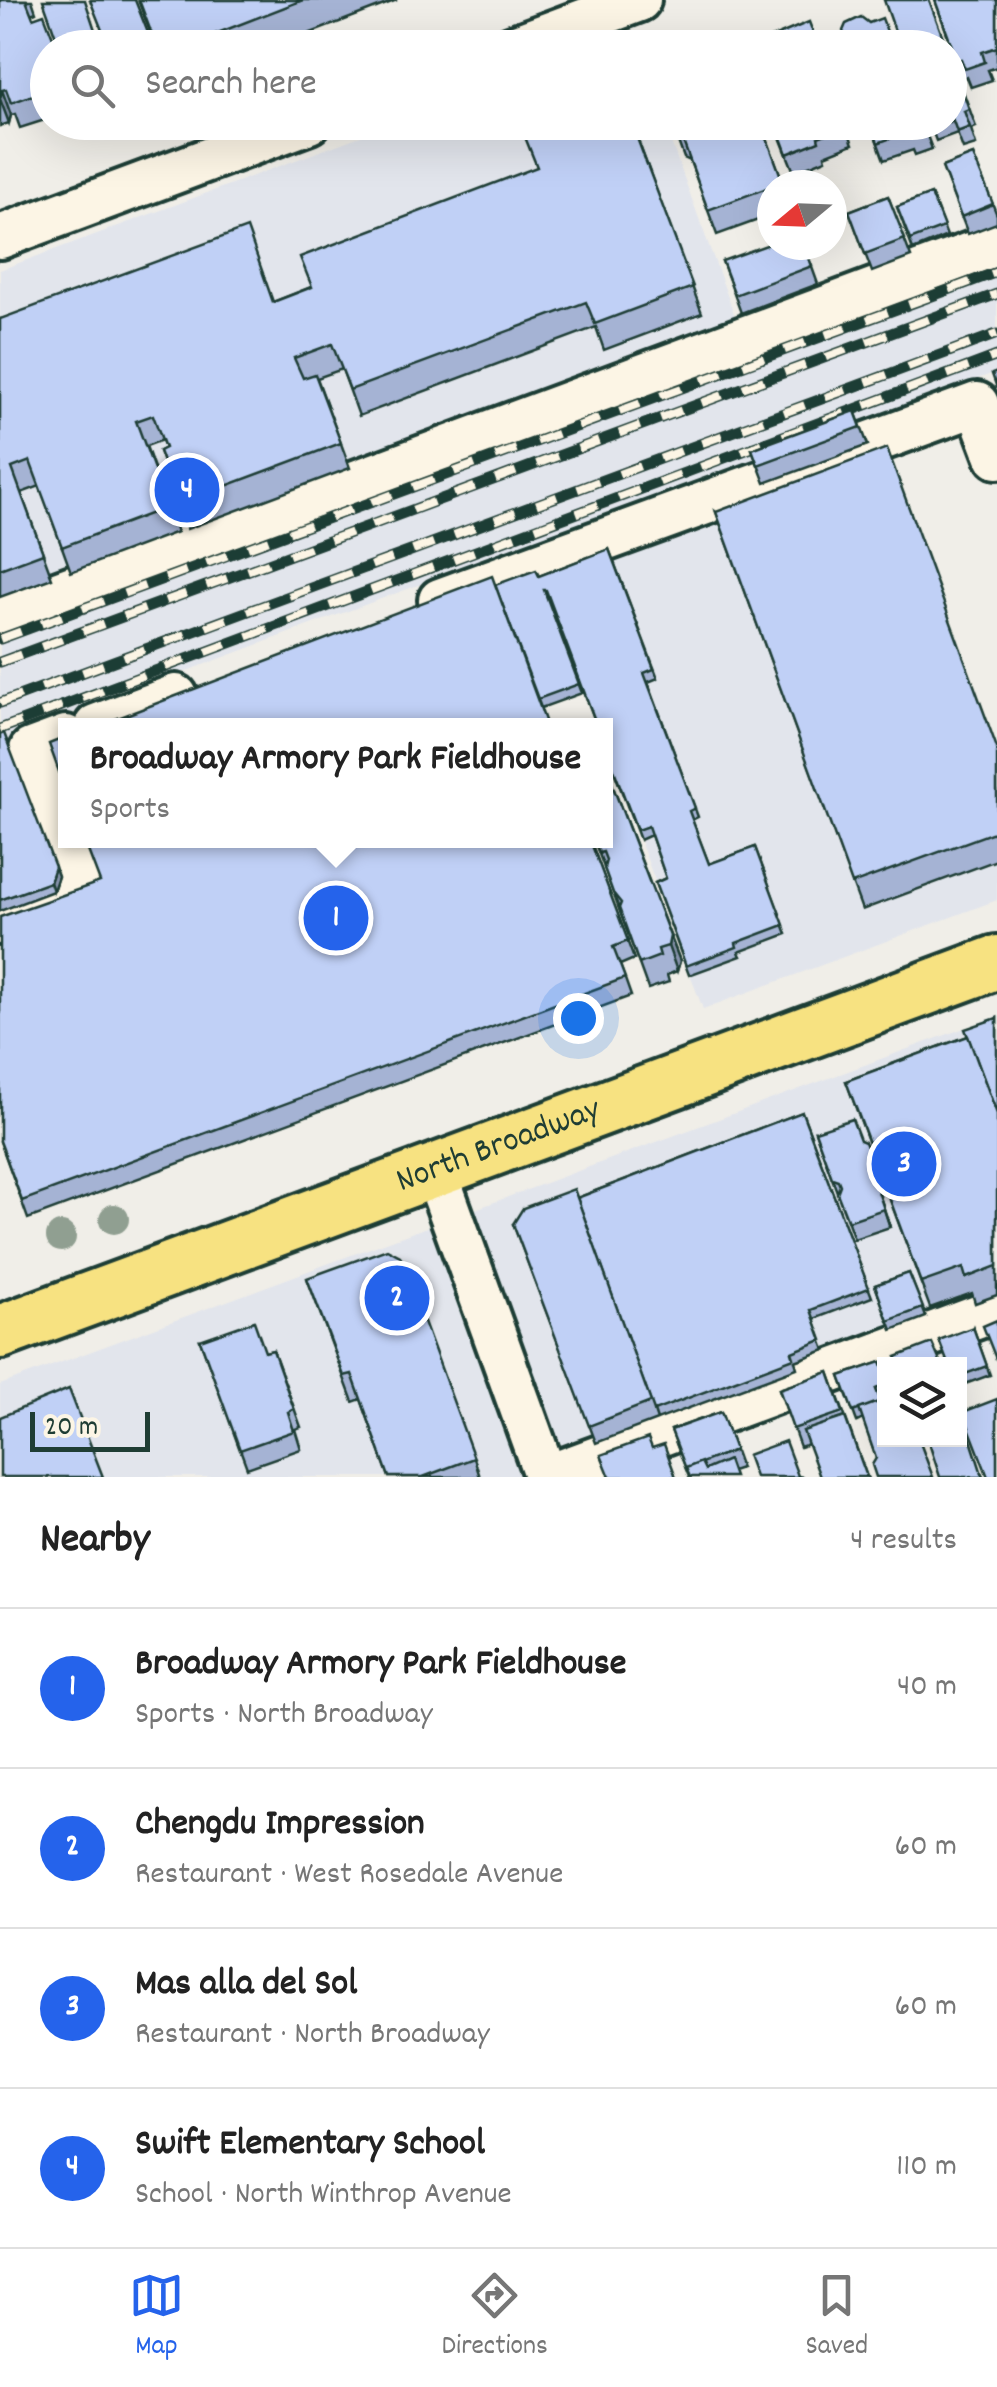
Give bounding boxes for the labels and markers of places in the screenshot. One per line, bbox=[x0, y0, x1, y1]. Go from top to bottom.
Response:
pin: 4 bbox=[154, 452, 220, 528]
pin: 1 bbox=[304, 880, 368, 956]
pin: 3 bbox=[872, 1126, 936, 1202]
pin: 2 bbox=[364, 1260, 430, 1336]

